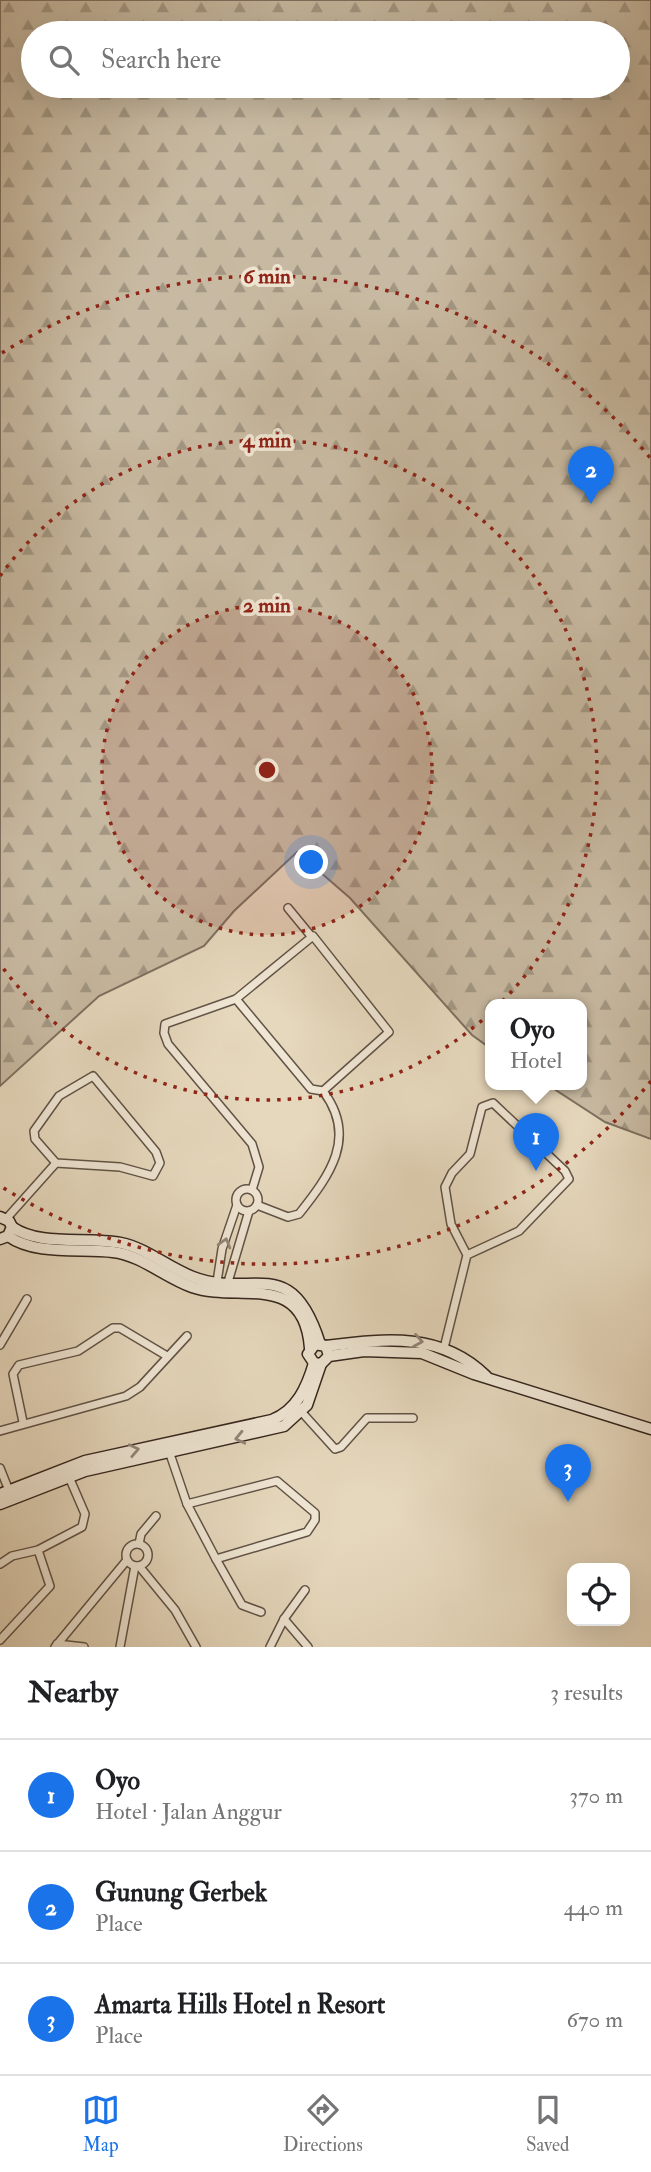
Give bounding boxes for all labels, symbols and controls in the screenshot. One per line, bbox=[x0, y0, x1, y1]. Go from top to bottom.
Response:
search box bbox=[21, 21, 630, 98]
icon: search bbox=[45, 41, 83, 79]
text: Search here bbox=[101, 44, 221, 76]
text: 6 min bbox=[243, 263, 291, 290]
text: 4 min bbox=[242, 427, 291, 454]
pin: 2 bbox=[568, 446, 614, 504]
text: 2 min bbox=[243, 592, 291, 619]
centre of rings bbox=[255, 758, 279, 782]
your location bbox=[294, 845, 328, 879]
popup bbox=[485, 999, 587, 1090]
text: Oyo bbox=[510, 1014, 555, 1046]
text: Hotel bbox=[510, 1046, 562, 1075]
pin: 1 bbox=[513, 1113, 559, 1171]
one-way arrow bbox=[216, 1237, 231, 1249]
one-way arrow bbox=[412, 1333, 424, 1348]
one-way arrow bbox=[234, 1430, 246, 1444]
one-way arrow bbox=[128, 1444, 140, 1459]
pin: 3 bbox=[545, 1444, 591, 1502]
map controls bbox=[567, 1563, 630, 1626]
button: locate bbox=[567, 1563, 630, 1626]
text: Nearby bbox=[28, 1674, 118, 1711]
text: 3 results bbox=[550, 1678, 623, 1707]
text: Oyo bbox=[95, 1765, 140, 1797]
text: 1 bbox=[47, 1781, 55, 1810]
text: 370 m bbox=[569, 1781, 623, 1810]
text: Hotel · Jalan Anggur bbox=[95, 1797, 282, 1826]
text: Gunung Gerbek bbox=[95, 1877, 267, 1909]
text: 2 bbox=[45, 1893, 57, 1922]
text: 440 m bbox=[564, 1893, 623, 1922]
text: Place bbox=[95, 1909, 143, 1938]
text: Amarta Hills Hotel n Resort bbox=[95, 1989, 385, 2021]
text: 3 bbox=[47, 2005, 55, 2034]
text: 670 m bbox=[566, 2005, 623, 2034]
text: Place bbox=[95, 2021, 143, 2050]
tab: Map bbox=[82, 2091, 120, 2157]
tab: Directions bbox=[283, 2091, 363, 2157]
tab: Saved bbox=[526, 2091, 569, 2157]

